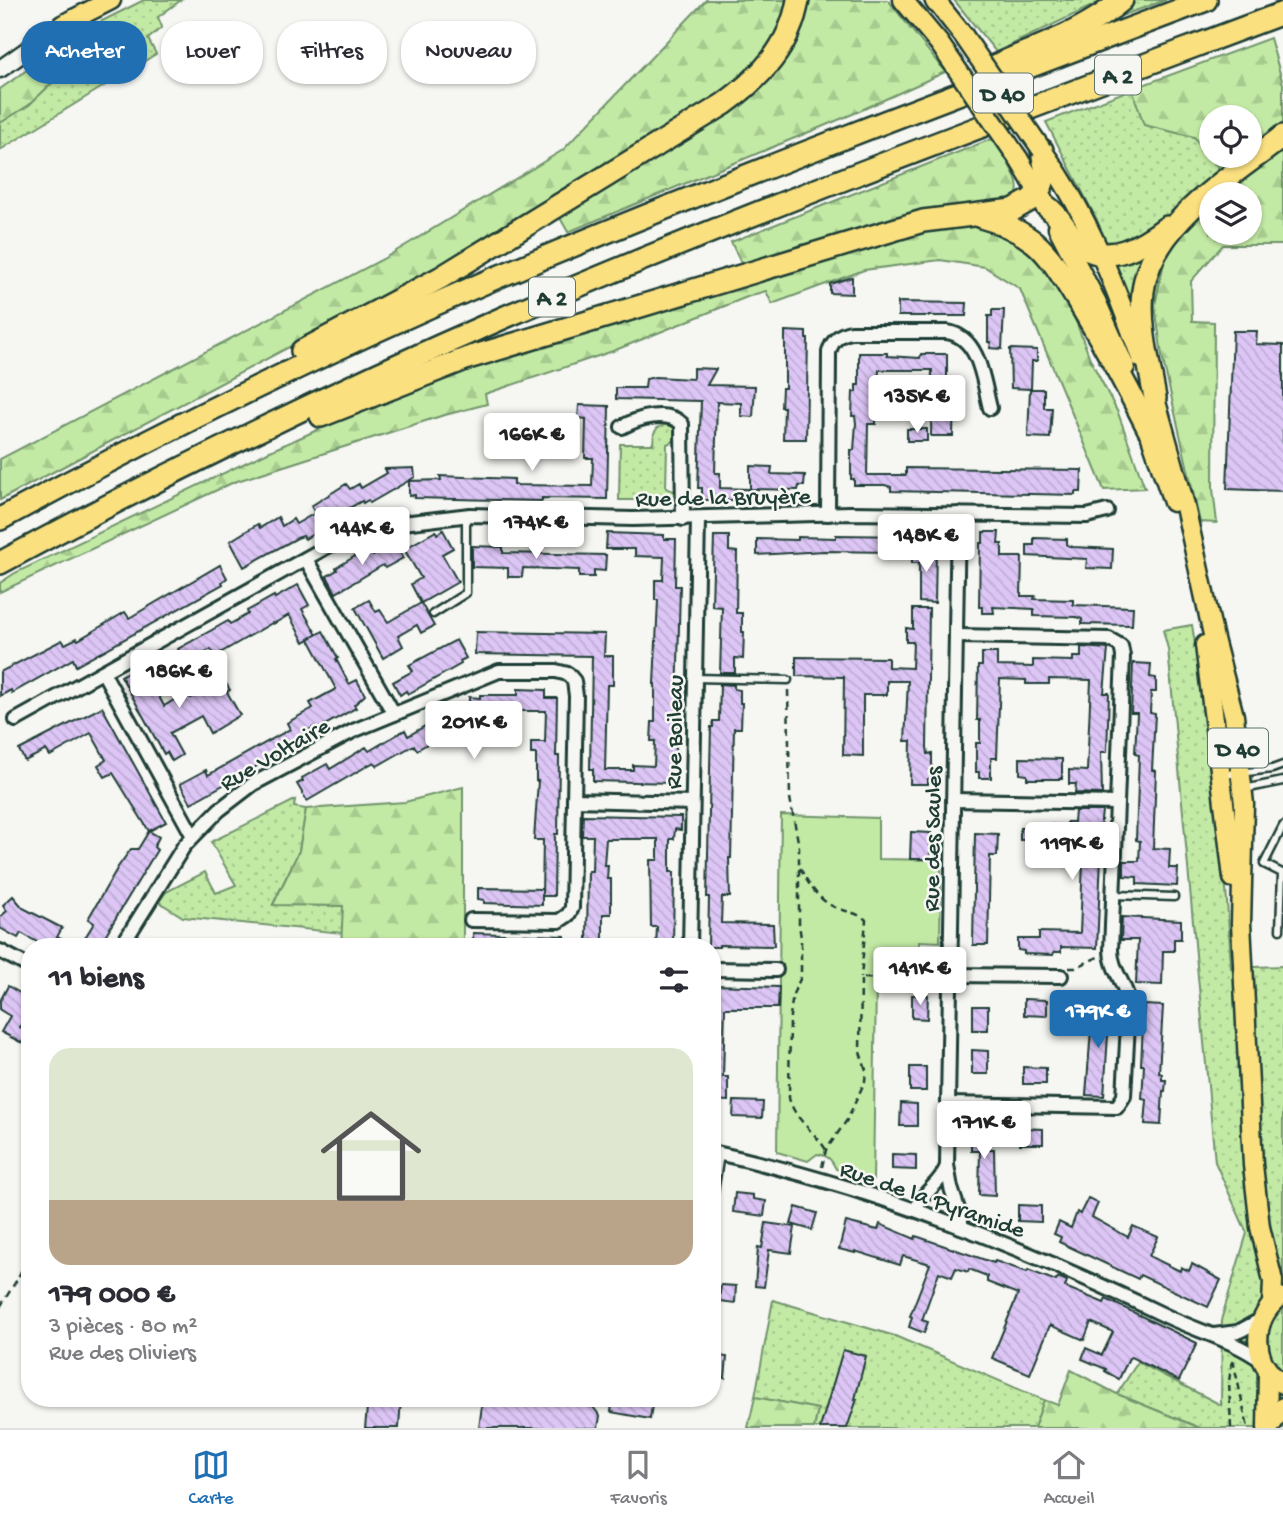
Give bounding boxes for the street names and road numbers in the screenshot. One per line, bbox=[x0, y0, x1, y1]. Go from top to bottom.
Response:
road number: A 2 bbox=[1095, 55, 1141, 94]
road number: D 40 bbox=[973, 74, 1033, 113]
road number: A 2 bbox=[529, 278, 575, 316]
street label: Rue de la Bruyère bbox=[635, 483, 812, 516]
street label: Rue Boileau bbox=[661, 675, 692, 789]
street label: Rue Voltaire bbox=[216, 713, 336, 799]
road number: D 40 bbox=[1208, 728, 1268, 768]
street label: Rue des Saules bbox=[919, 765, 950, 912]
street label: Rue de la Pyramide bbox=[835, 1156, 1029, 1247]

